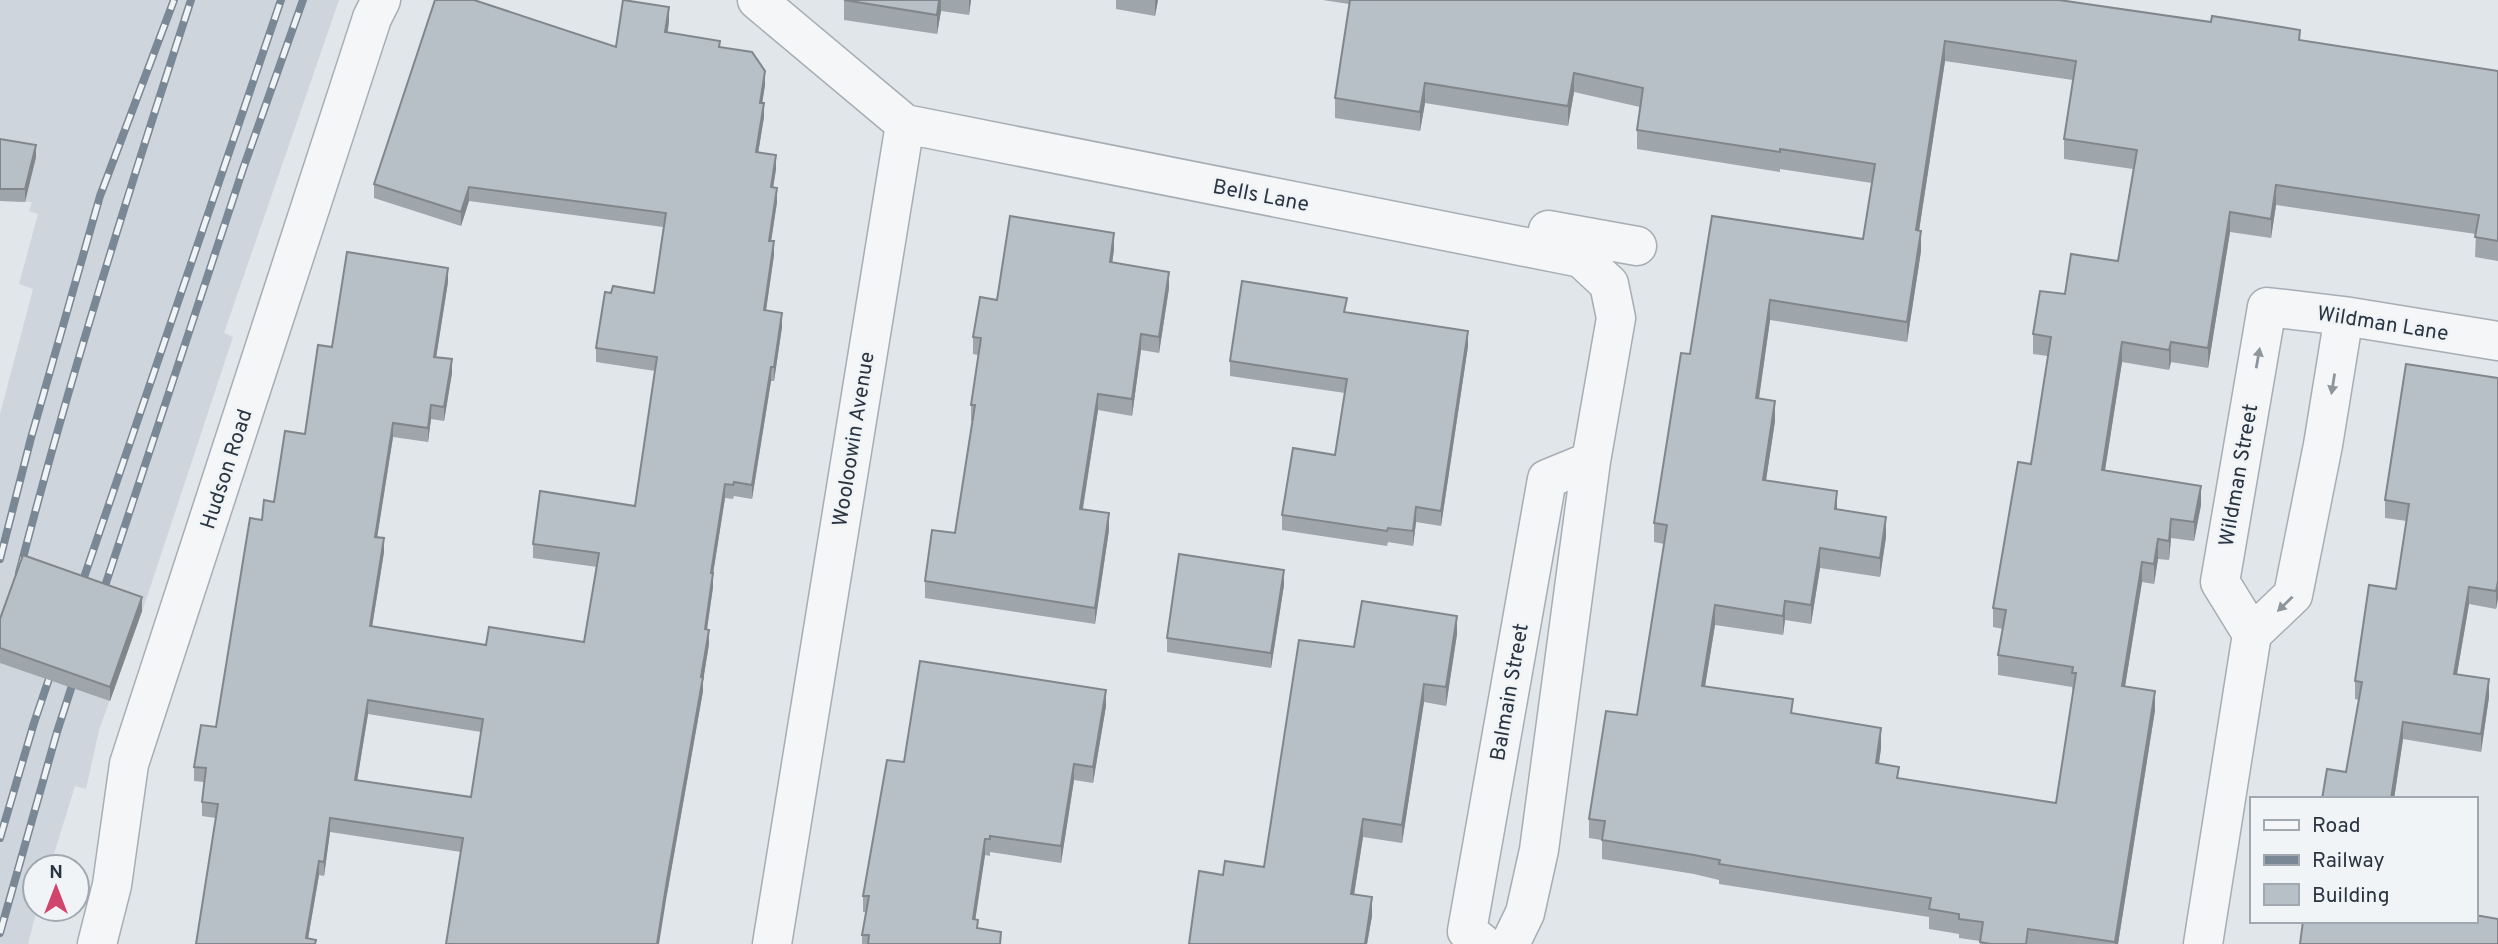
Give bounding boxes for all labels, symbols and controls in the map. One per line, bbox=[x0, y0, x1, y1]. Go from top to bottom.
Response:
street label: Bells Lane bbox=[1210, 174, 1311, 219]
street label: Wildman Lane bbox=[2315, 301, 2450, 348]
one-way arrow bbox=[2253, 347, 2264, 369]
street label: Wooloowin Avenue bbox=[827, 350, 882, 529]
one-way arrow bbox=[2327, 373, 2338, 395]
street label: Wildman Street bbox=[2214, 402, 2265, 549]
street label: Hudson Road bbox=[195, 406, 260, 533]
one-way arrow bbox=[2276, 595, 2293, 612]
street label: Balmain Street bbox=[1485, 621, 1536, 763]
legend bbox=[2250, 797, 2477, 923]
text: Road bbox=[2312, 813, 2361, 840]
text: Railway bbox=[2312, 848, 2385, 875]
north arrow bbox=[21, 853, 91, 923]
text: N bbox=[49, 861, 63, 885]
text: Building bbox=[2312, 883, 2390, 910]

